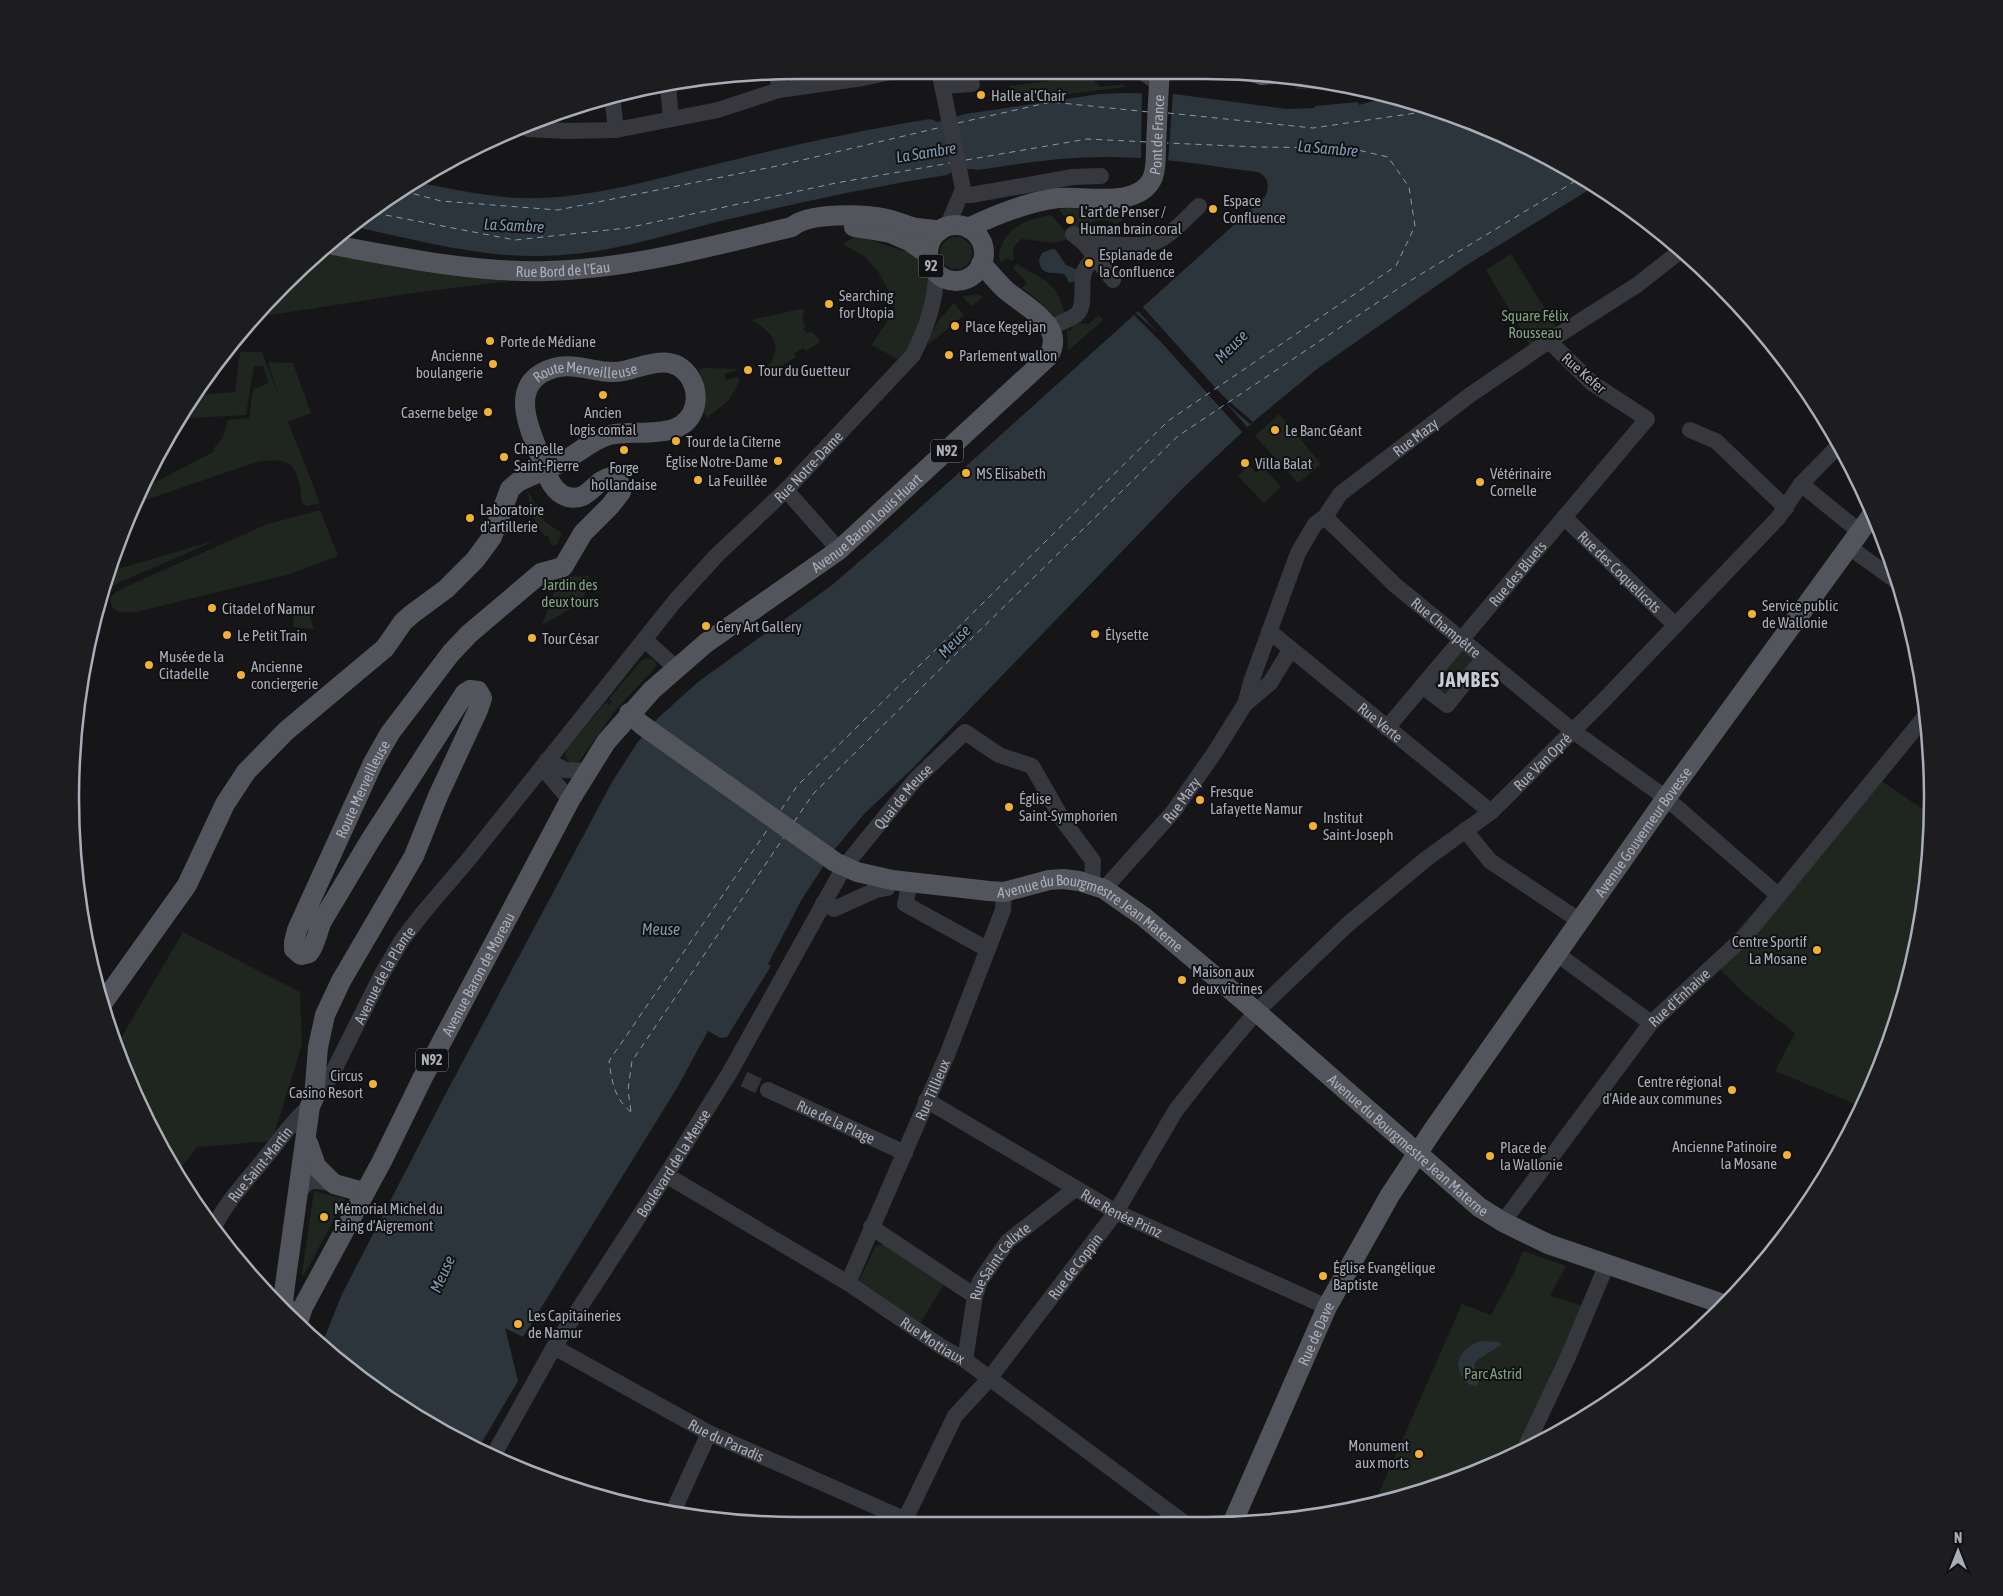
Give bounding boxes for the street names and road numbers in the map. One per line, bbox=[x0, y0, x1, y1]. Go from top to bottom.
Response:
street label: Pont de France bbox=[1145, 94, 1167, 176]
road number: 92 bbox=[918, 255, 944, 278]
street label: Rue Bord de l'Eau bbox=[515, 257, 611, 280]
street label: Rue Kefer bbox=[1558, 349, 1610, 397]
street label: Route Merveilleuse bbox=[529, 358, 639, 385]
street label: Rue Mazy bbox=[1389, 414, 1441, 459]
street label: Rue Notre-Dame bbox=[770, 427, 846, 506]
road number: N92 bbox=[931, 440, 963, 462]
street label: Avenue Baron Louis Huart bbox=[808, 470, 925, 575]
street label: Rue des Coquelicots bbox=[1575, 527, 1665, 616]
street label: Rue des Bluets bbox=[1485, 537, 1549, 609]
street label: Rue Champêtre bbox=[1408, 594, 1485, 661]
street label: Rue Verte bbox=[1355, 699, 1407, 745]
street label: Rue Van Opré bbox=[1510, 729, 1574, 793]
street label: Route Merveilleuse bbox=[332, 737, 393, 841]
street label: Quai de Meuse bbox=[870, 760, 936, 832]
street label: Avenue Gouverneur Bovesse bbox=[1591, 763, 1695, 900]
street label: Rue Mazy bbox=[1159, 774, 1203, 826]
street label: Avenue du Bourgmestre Jean Materne bbox=[997, 871, 1187, 955]
street label: Avenue Baron de Moreau bbox=[438, 909, 517, 1038]
street label: Avenue de la Plante bbox=[350, 923, 418, 1027]
street label: Rue d'Enhaive bbox=[1645, 964, 1713, 1030]
road number: N92 bbox=[416, 1048, 448, 1072]
street label: Rue Tillieux bbox=[911, 1056, 953, 1123]
street label: Avenue du Bourgmestre Jean Materne bbox=[1325, 1070, 1492, 1219]
street label: Rue de la Plage bbox=[794, 1096, 878, 1147]
street label: Boulevard de la Meuse bbox=[633, 1106, 713, 1220]
street label: Rue Saint-Martin bbox=[224, 1123, 295, 1205]
street label: Rue Renée Prinz bbox=[1078, 1185, 1165, 1240]
street label: Rue Saint-Calixte bbox=[966, 1218, 1034, 1301]
street label: Rue de Coppin bbox=[1044, 1230, 1105, 1303]
street label: Rue de Dave bbox=[1294, 1298, 1337, 1368]
street label: Rue Mottiaux bbox=[898, 1313, 968, 1367]
street label: Rue du Paradis bbox=[686, 1415, 767, 1465]

